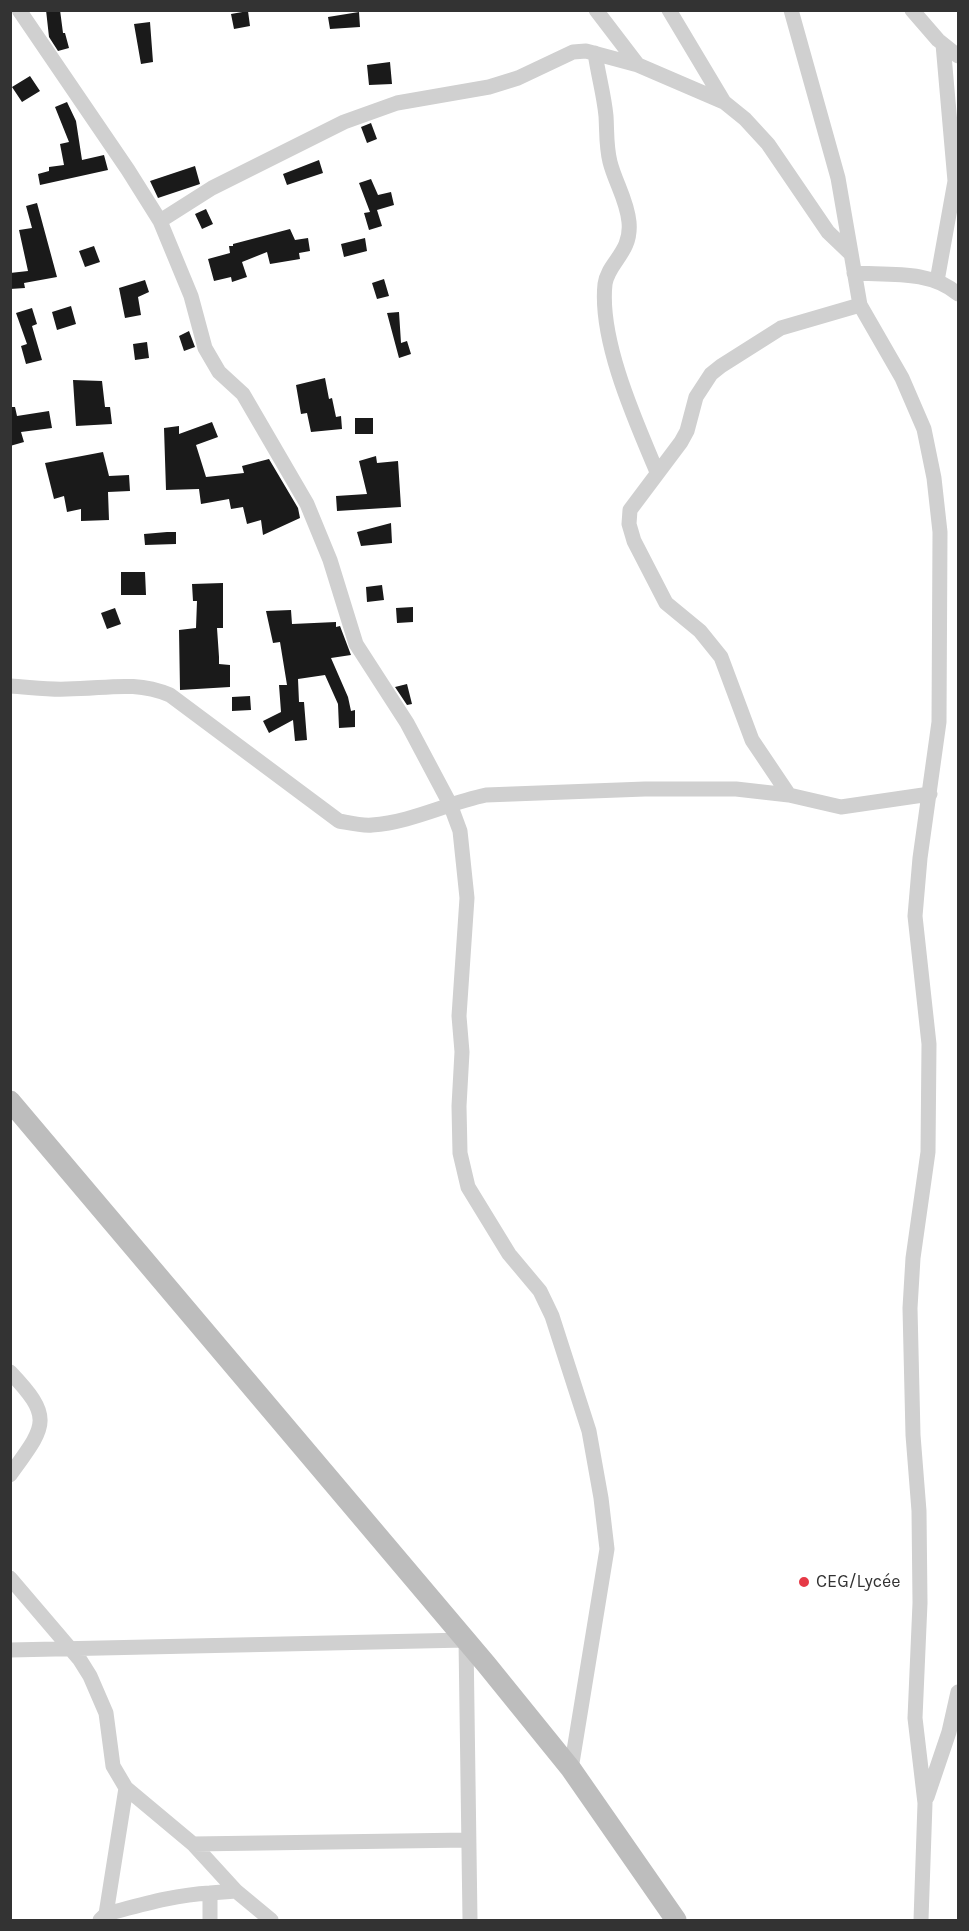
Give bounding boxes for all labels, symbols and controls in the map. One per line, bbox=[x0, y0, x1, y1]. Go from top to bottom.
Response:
place label: CEG/Lycée bbox=[816, 1571, 901, 1593]
marker: CEG/Lycée bbox=[797, 1575, 811, 1589]

